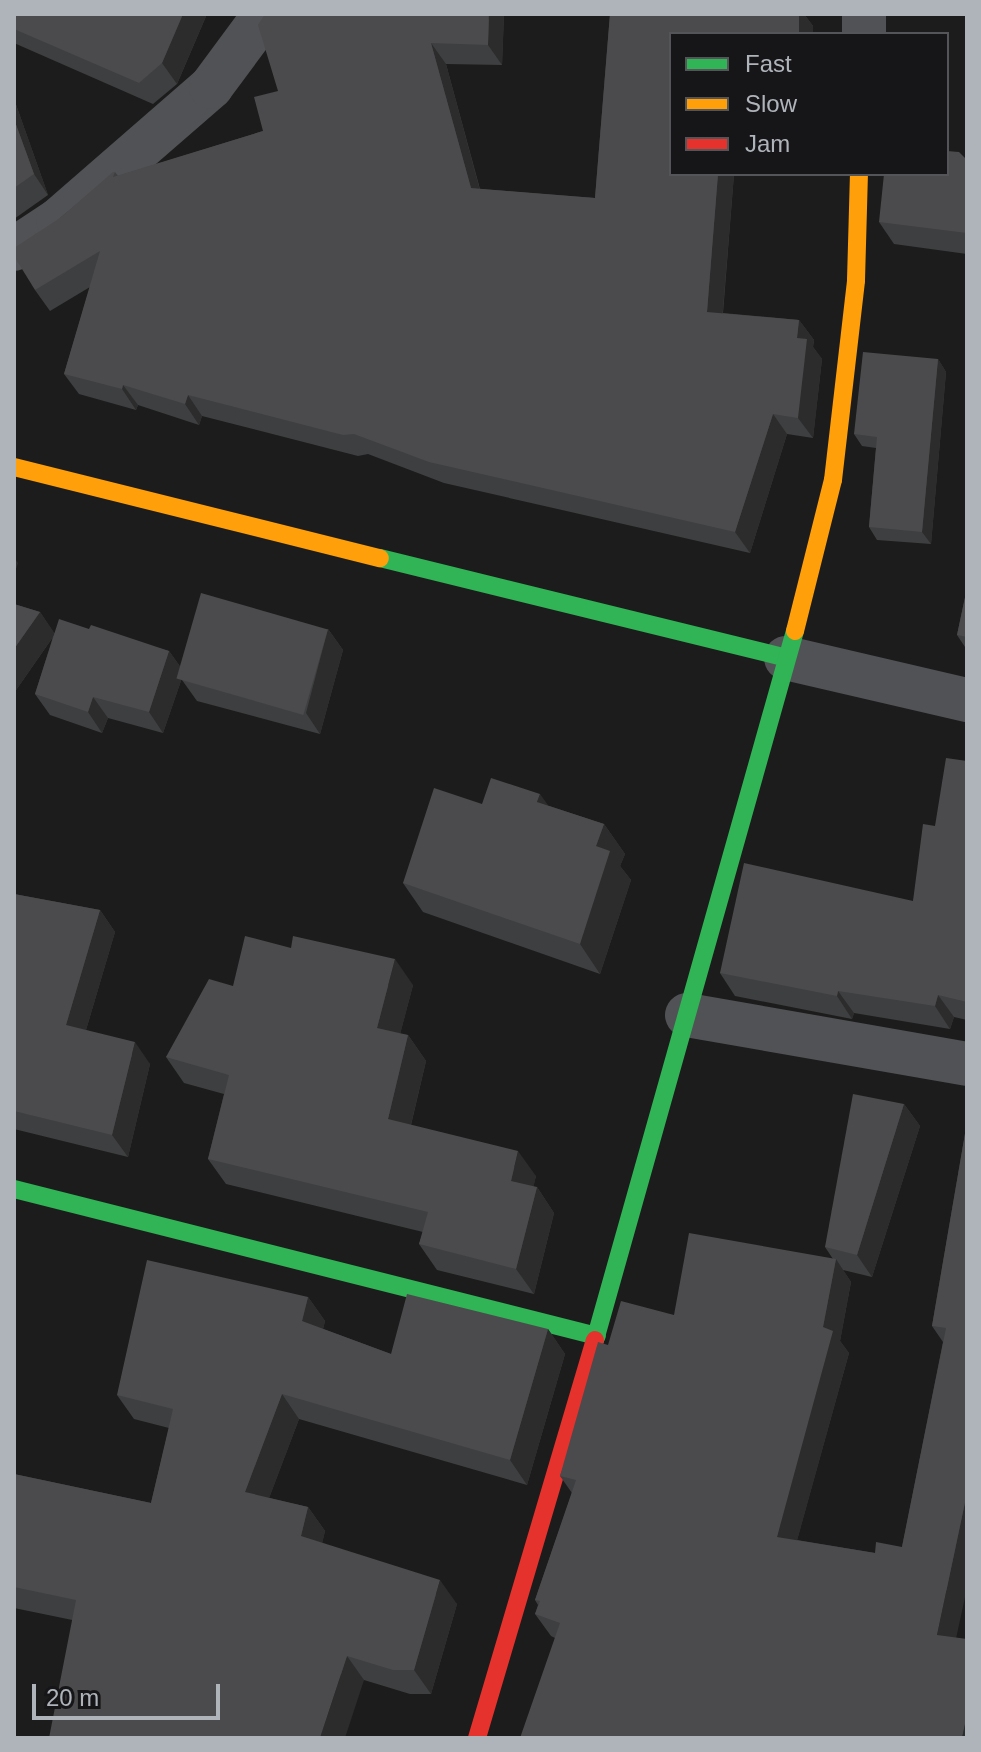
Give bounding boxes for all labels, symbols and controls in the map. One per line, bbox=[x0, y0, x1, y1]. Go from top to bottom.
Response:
legend bbox=[669, 32, 949, 176]
text: Fast bbox=[745, 50, 792, 77]
text: Slow bbox=[745, 90, 797, 117]
text: Jam bbox=[745, 130, 790, 157]
scale bar bbox=[36, 1668, 224, 1718]
text: 20 m bbox=[46, 1684, 99, 1711]

